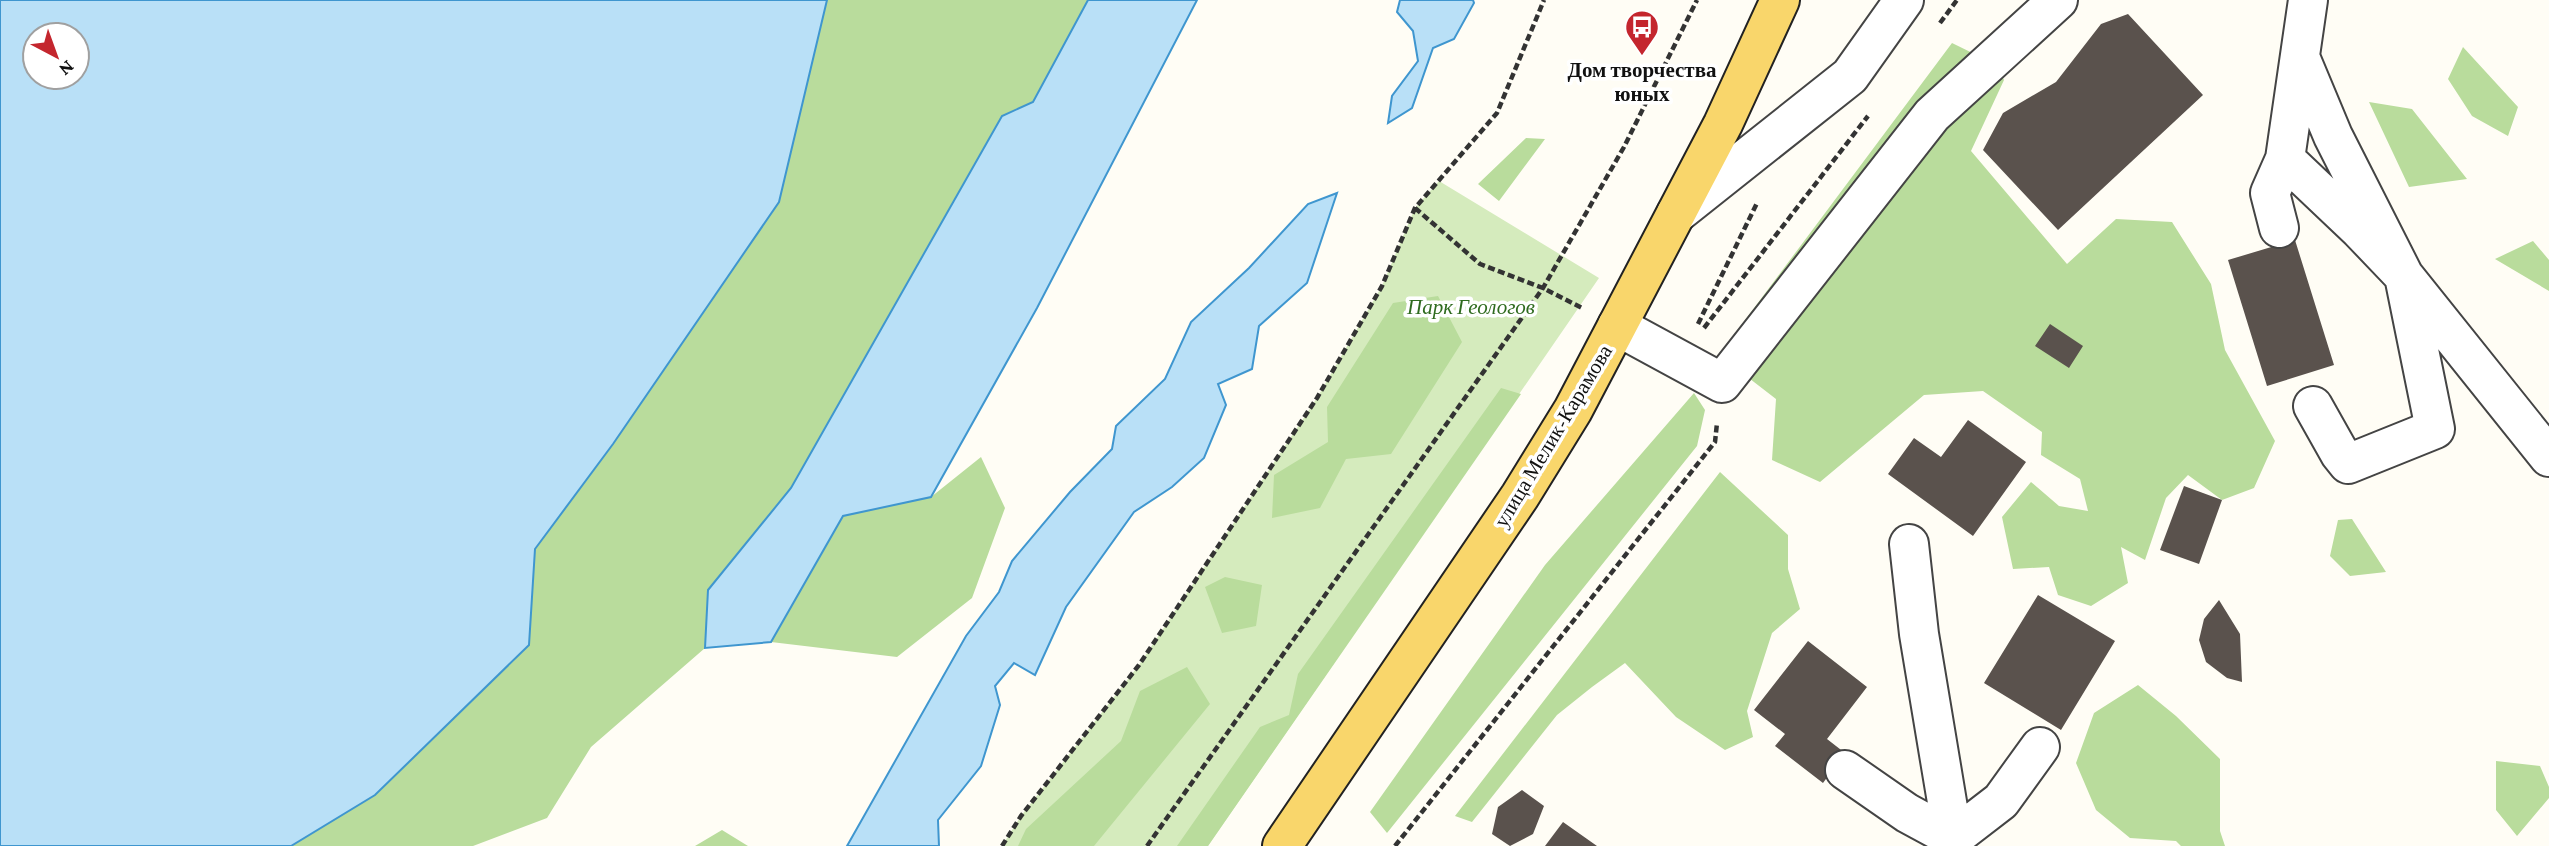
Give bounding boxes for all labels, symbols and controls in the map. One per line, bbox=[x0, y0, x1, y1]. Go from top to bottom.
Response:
bus stop icon: Дом творчества юных bbox=[1623, 8, 1661, 57]
north arrow bbox=[21, 21, 91, 91]
text: N bbox=[55, 56, 79, 81]
place label: Дом творчества юных bbox=[1568, 58, 1717, 106]
park label: Парк Геологов bbox=[1406, 295, 1535, 319]
street label: улица Мелик-Карамова bbox=[1489, 340, 1617, 532]

